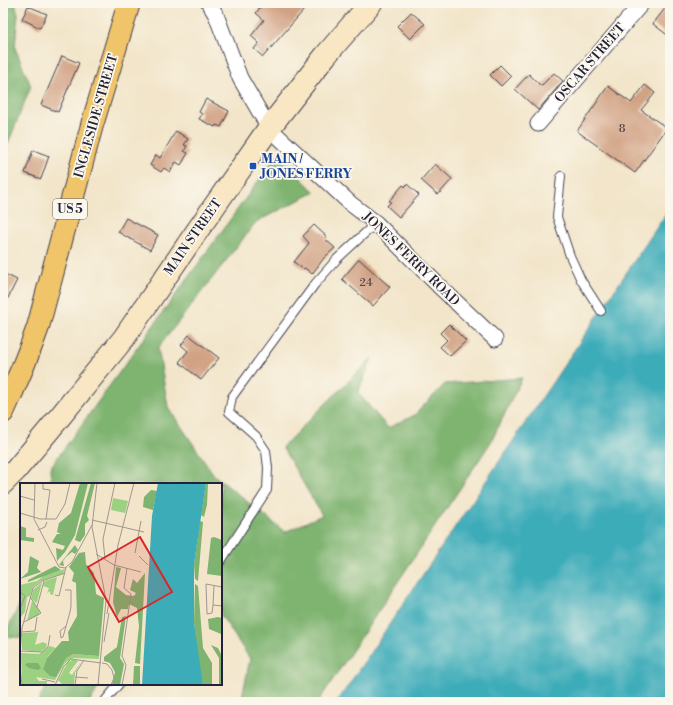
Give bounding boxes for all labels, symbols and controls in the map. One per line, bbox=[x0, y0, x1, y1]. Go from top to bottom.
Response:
street label: OSCAR STREET bbox=[551, 20, 629, 106]
street label: INGLESIDE STREET bbox=[71, 52, 121, 180]
house number: 8 bbox=[619, 122, 626, 136]
place label: MAIN / JONES FERRY bbox=[259, 151, 352, 182]
marker: MAIN / JONES FERRY bbox=[248, 161, 258, 171]
street label: MAIN STREET bbox=[161, 195, 225, 279]
road number: US 5 bbox=[53, 199, 87, 219]
street label: JONES FERRY ROAD bbox=[358, 208, 463, 309]
house number: 24 bbox=[360, 276, 373, 290]
inset map bbox=[20, 483, 222, 685]

